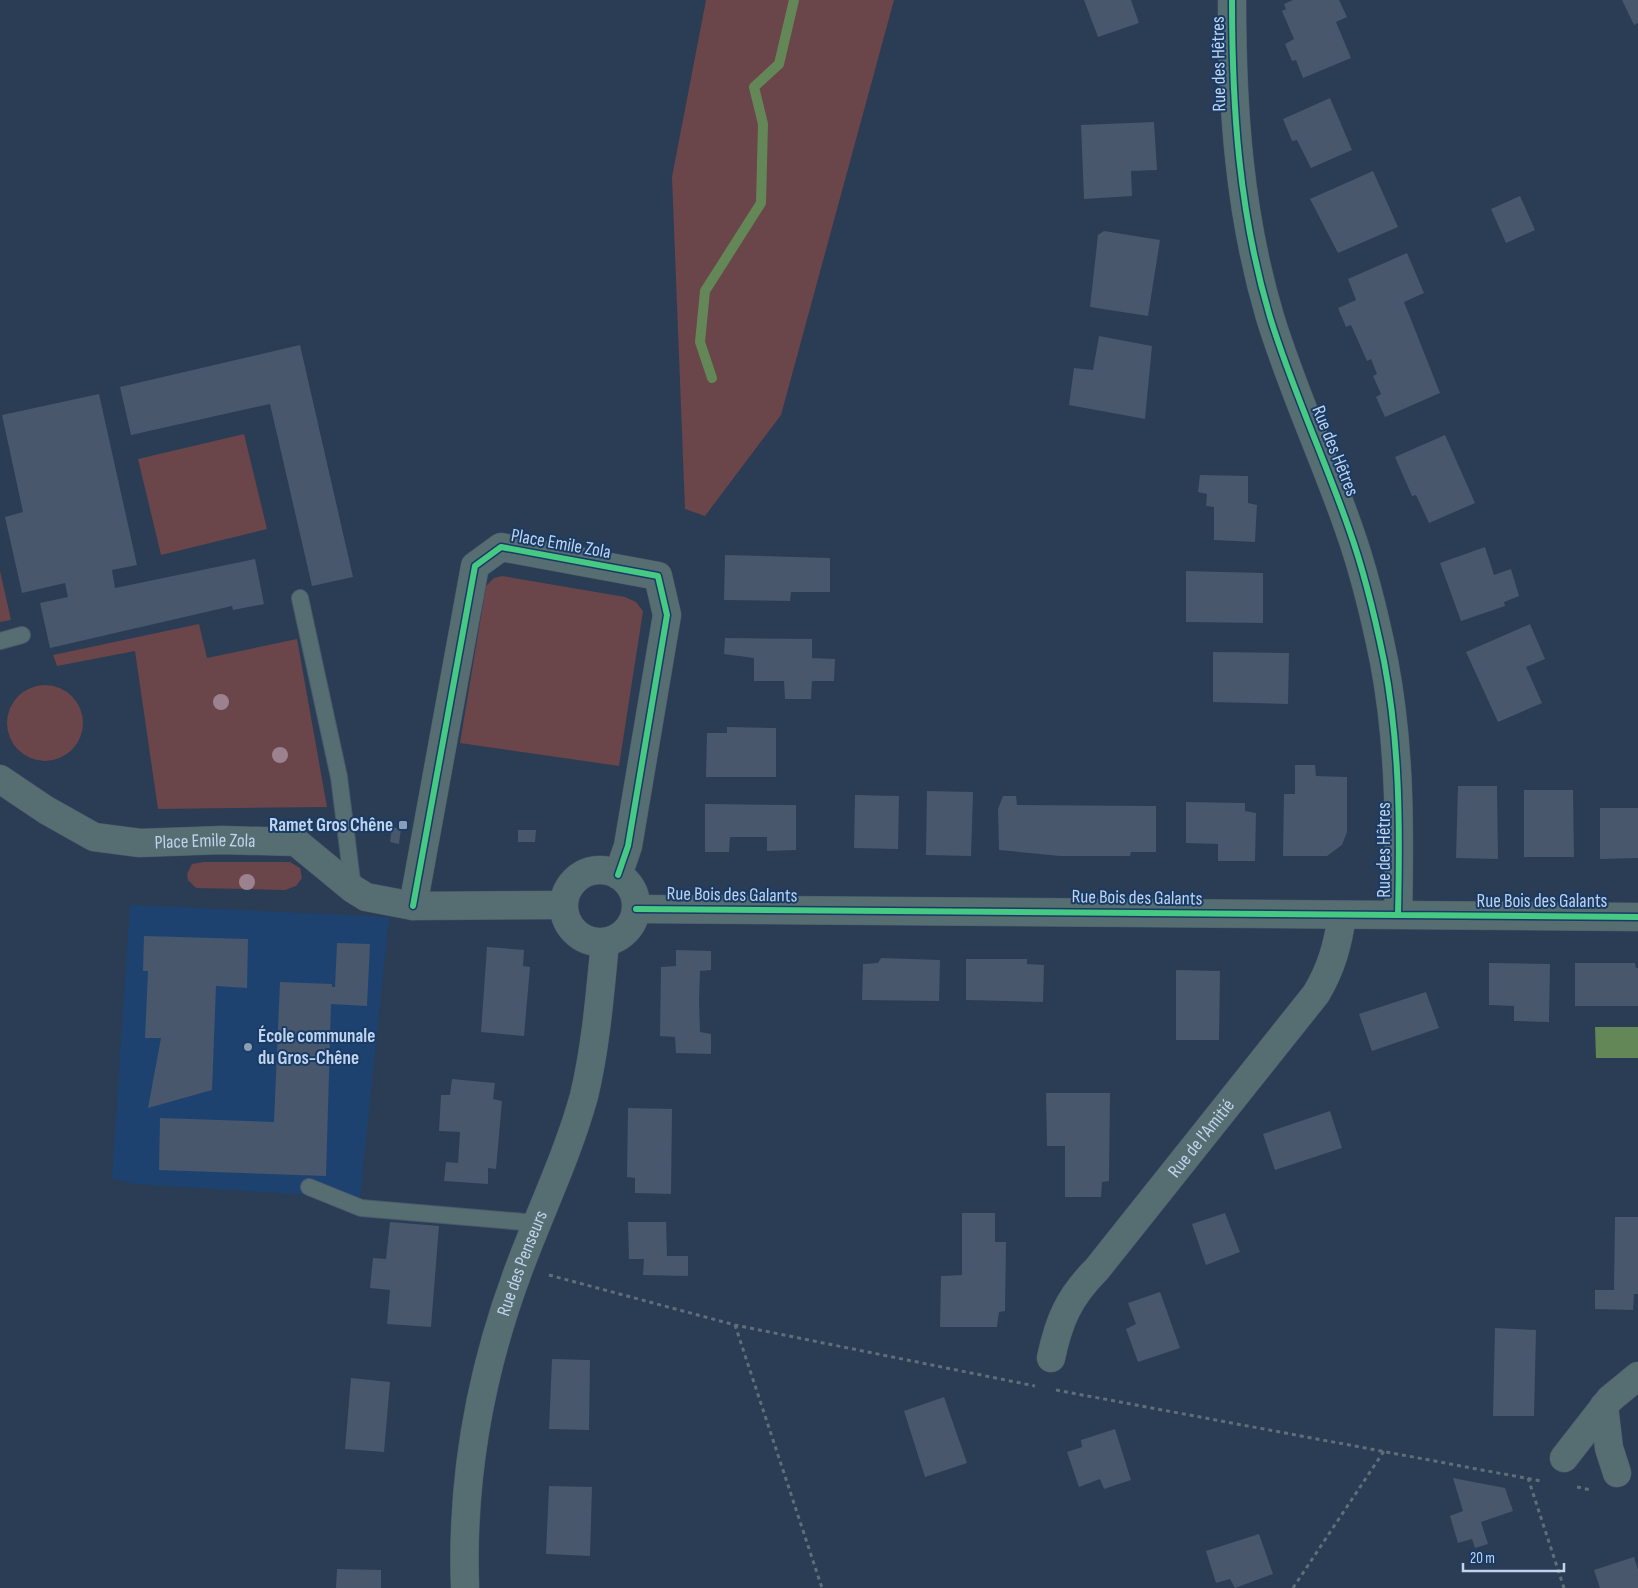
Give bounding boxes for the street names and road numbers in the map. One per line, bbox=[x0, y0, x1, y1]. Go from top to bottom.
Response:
street label: Rue des Hêtres bbox=[1207, 16, 1231, 112]
street label: Rue des Hêtres bbox=[1306, 402, 1364, 500]
street label: Place Emile Zola bbox=[509, 524, 613, 564]
street label: Rue des Hêtres bbox=[1373, 802, 1396, 898]
street label: Place Emile Zola bbox=[154, 828, 256, 854]
street label: Rue Bois des Galants bbox=[666, 882, 798, 908]
street label: Rue Bois des Galants bbox=[1071, 885, 1203, 911]
street label: Rue Bois des Galants bbox=[1477, 890, 1608, 913]
street label: Rue de l'Amitié bbox=[1163, 1094, 1239, 1182]
street label: Rue des Penseurs bbox=[492, 1207, 552, 1319]

